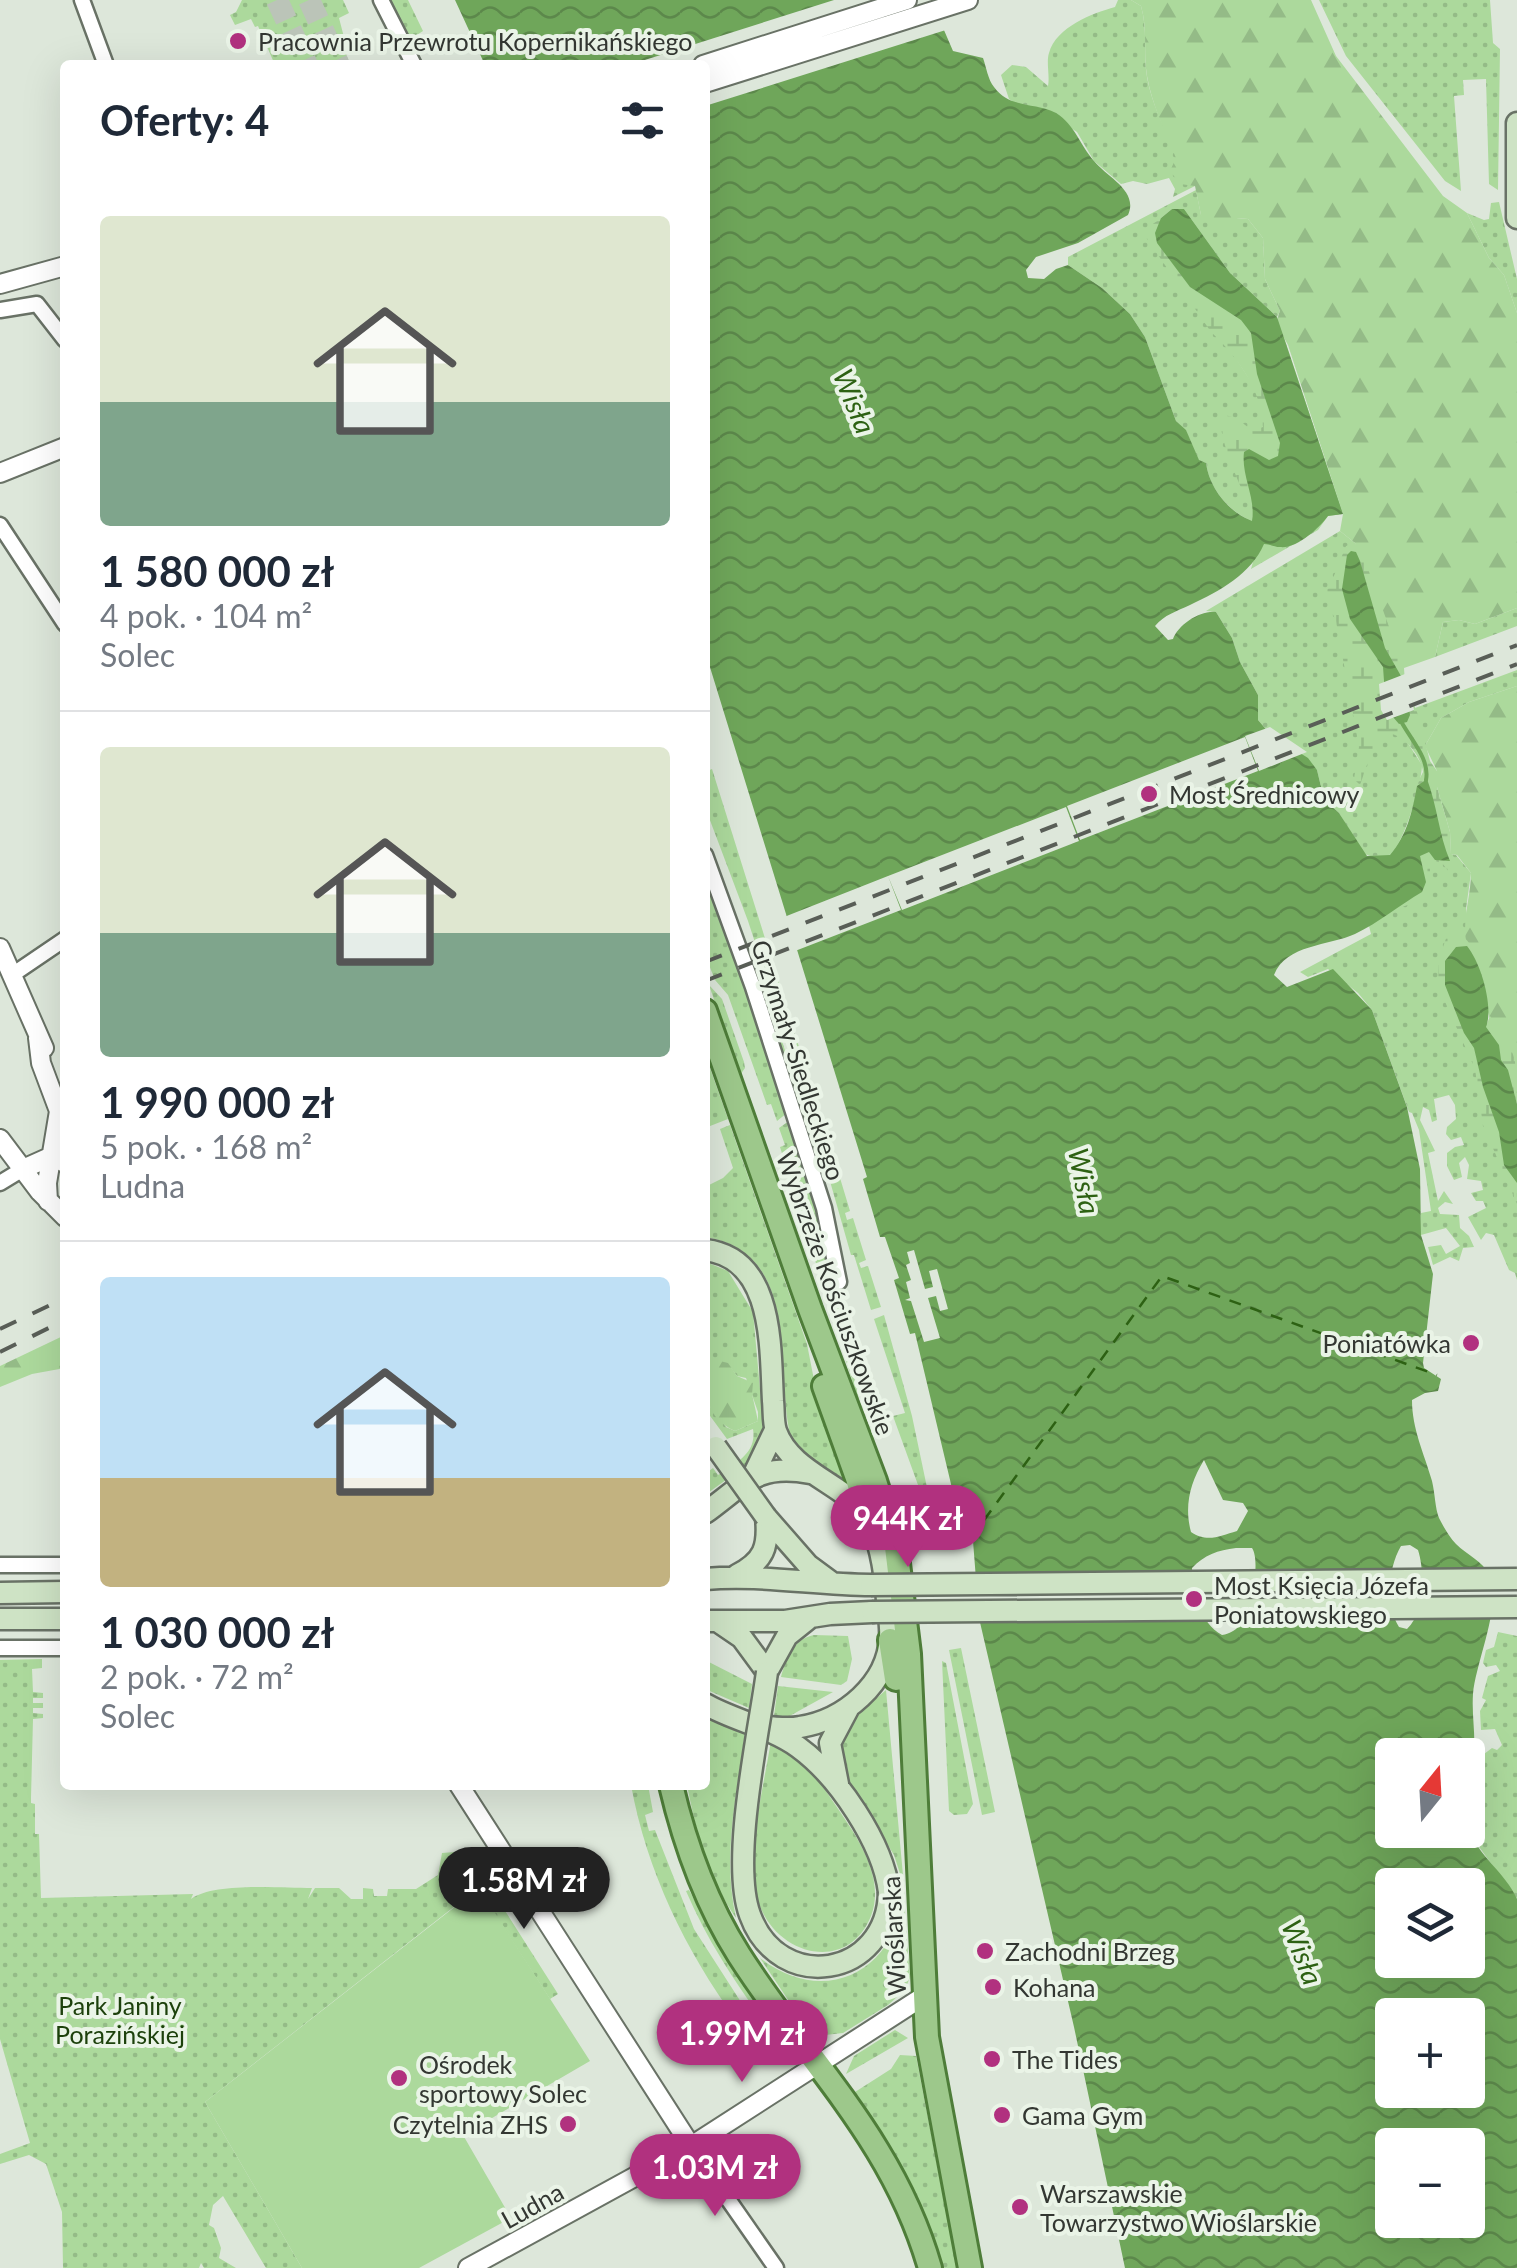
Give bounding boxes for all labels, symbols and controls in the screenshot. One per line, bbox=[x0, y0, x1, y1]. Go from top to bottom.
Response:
place label: Pracownia Przewrotu Kopernikańskiego bbox=[258, 26, 693, 56]
marker: Pracownia Przewrotu Kopernikańskiego bbox=[227, 30, 249, 52]
icon: filters bbox=[615, 93, 670, 148]
text: Oferty: 4 bbox=[100, 95, 269, 145]
icon: home bbox=[295, 281, 475, 461]
water label: Wisła bbox=[827, 364, 883, 438]
text: 1 580 000 zł bbox=[100, 546, 334, 596]
text: 4 pok. · 104 m² bbox=[100, 596, 312, 635]
text: Solec bbox=[100, 635, 175, 674]
place label: Most Średnicowy bbox=[1169, 779, 1360, 809]
marker: Most Średnicowy bbox=[1138, 783, 1160, 805]
icon: home bbox=[295, 812, 475, 992]
street label: Grzymały-Siedleckiego bbox=[746, 936, 852, 1184]
text: 1 990 000 zł bbox=[100, 1077, 334, 1127]
text: 5 pok. · 168 m² bbox=[100, 1127, 312, 1166]
water label: Wisła bbox=[1062, 1145, 1108, 1217]
street label: Wybrzeże Kościuszkowskie bbox=[771, 1147, 901, 1439]
text: Ludna bbox=[100, 1166, 185, 1205]
place label: Poniatówka bbox=[1323, 1328, 1451, 1358]
marker: Poniatówka bbox=[1460, 1332, 1482, 1354]
icon: home bbox=[295, 1342, 475, 1522]
pin: 944K zł bbox=[816, 1485, 1000, 1570]
text: 944K zł bbox=[853, 1498, 963, 1537]
place label: Most Księcia Józefa Poniatowskiego bbox=[1214, 1570, 1429, 1629]
marker: Most Księcia Józefa Poniatowskiego bbox=[1183, 1588, 1205, 1610]
text: 1 030 000 zł bbox=[100, 1607, 334, 1657]
text: 2 pok. · 72 m² bbox=[100, 1657, 294, 1696]
text: Solec bbox=[100, 1696, 175, 1735]
north arrow bbox=[1375, 1738, 1485, 1848]
map controls bbox=[1375, 1738, 1485, 2238]
pin: 1.58M zł bbox=[421, 1847, 627, 1932]
text: 1.58M zł bbox=[461, 1860, 587, 1899]
button: layers bbox=[1375, 1868, 1485, 1978]
street label: Wioślarska bbox=[875, 1875, 911, 1997]
water label: Wisła bbox=[1275, 1915, 1331, 1989]
place label: Zachodni Brzeg bbox=[1005, 1936, 1175, 1966]
marker: Zachodni Brzeg bbox=[974, 1940, 996, 1962]
place label: Kohana bbox=[1013, 1972, 1096, 2002]
marker: Kohana bbox=[982, 1976, 1004, 1998]
park label: Park Janiny Porazińskiej bbox=[55, 1990, 185, 2049]
button: + bbox=[1375, 1998, 1485, 2108]
pin: 1.99M zł bbox=[639, 2000, 845, 2085]
text: 1.99M zł bbox=[679, 2013, 805, 2052]
place label: The Tides bbox=[1012, 2044, 1118, 2074]
marker: The Tides bbox=[981, 2048, 1003, 2070]
place label: Ośrodek sportowy Solec bbox=[419, 2049, 587, 2108]
marker: Ośrodek sportowy Solec bbox=[388, 2067, 410, 2089]
place label: Gama Gym bbox=[1022, 2100, 1143, 2130]
marker: Gama Gym bbox=[991, 2104, 1013, 2126]
place label: Czytelnia ZHS bbox=[393, 2109, 548, 2139]
marker: Czytelnia ZHS bbox=[557, 2113, 579, 2135]
button: − bbox=[1375, 2128, 1485, 2238]
pin: 1.03M zł bbox=[612, 2134, 818, 2219]
text: 1.03M zł bbox=[652, 2147, 778, 2186]
street label: Ludna bbox=[496, 2176, 568, 2234]
place label: Warszawskie Towarzystwo Wioślarskie bbox=[1040, 2178, 1317, 2237]
marker: Warszawskie Towarzystwo Wioślarskie bbox=[1009, 2196, 1031, 2218]

